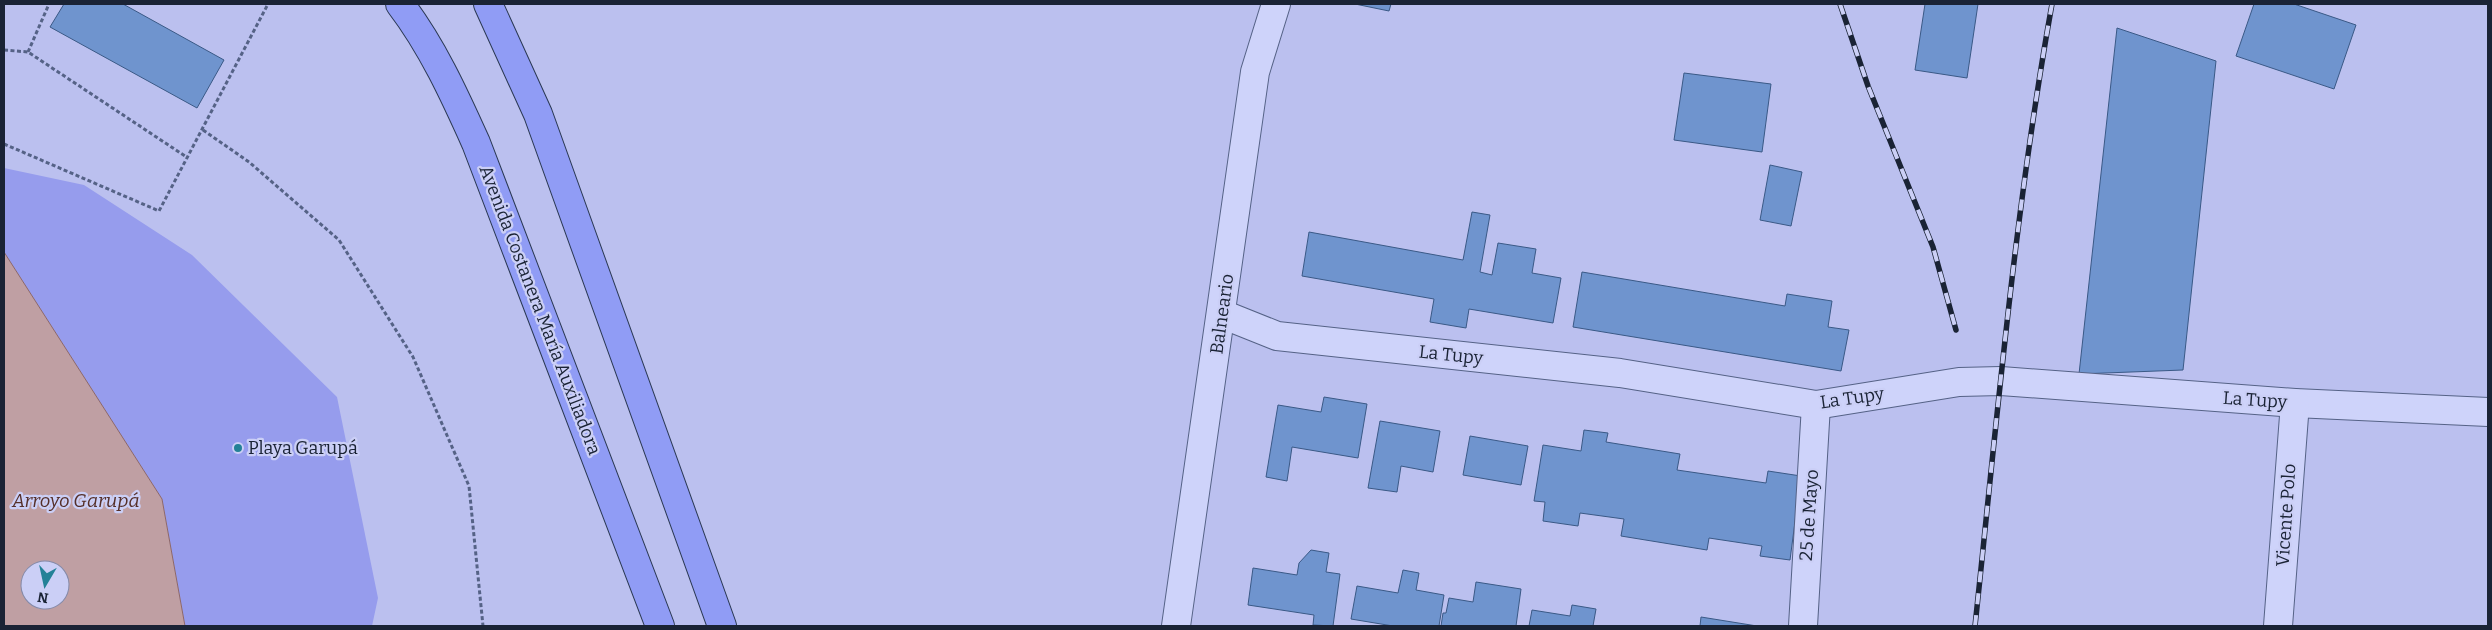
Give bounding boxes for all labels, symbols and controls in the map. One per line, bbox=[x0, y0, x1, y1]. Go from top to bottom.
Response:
street label: Avenida Costanera María Auxiliadora bbox=[474, 162, 606, 458]
street label: Balneario bbox=[1205, 272, 1239, 356]
street label: La Tupy bbox=[1418, 341, 1485, 369]
street label: La Tupy bbox=[1819, 383, 1886, 413]
street label: La Tupy bbox=[2222, 387, 2288, 413]
place label: Playa Garupá bbox=[248, 437, 358, 459]
marker: Playa Garupá bbox=[232, 442, 244, 454]
street label: Vicente Polo bbox=[2271, 463, 2301, 567]
street label: 25 de Mayo bbox=[1795, 469, 1823, 561]
water label: Arroyo Garupá bbox=[11, 489, 140, 512]
north arrow bbox=[20, 560, 70, 610]
text: N bbox=[36, 588, 50, 607]

